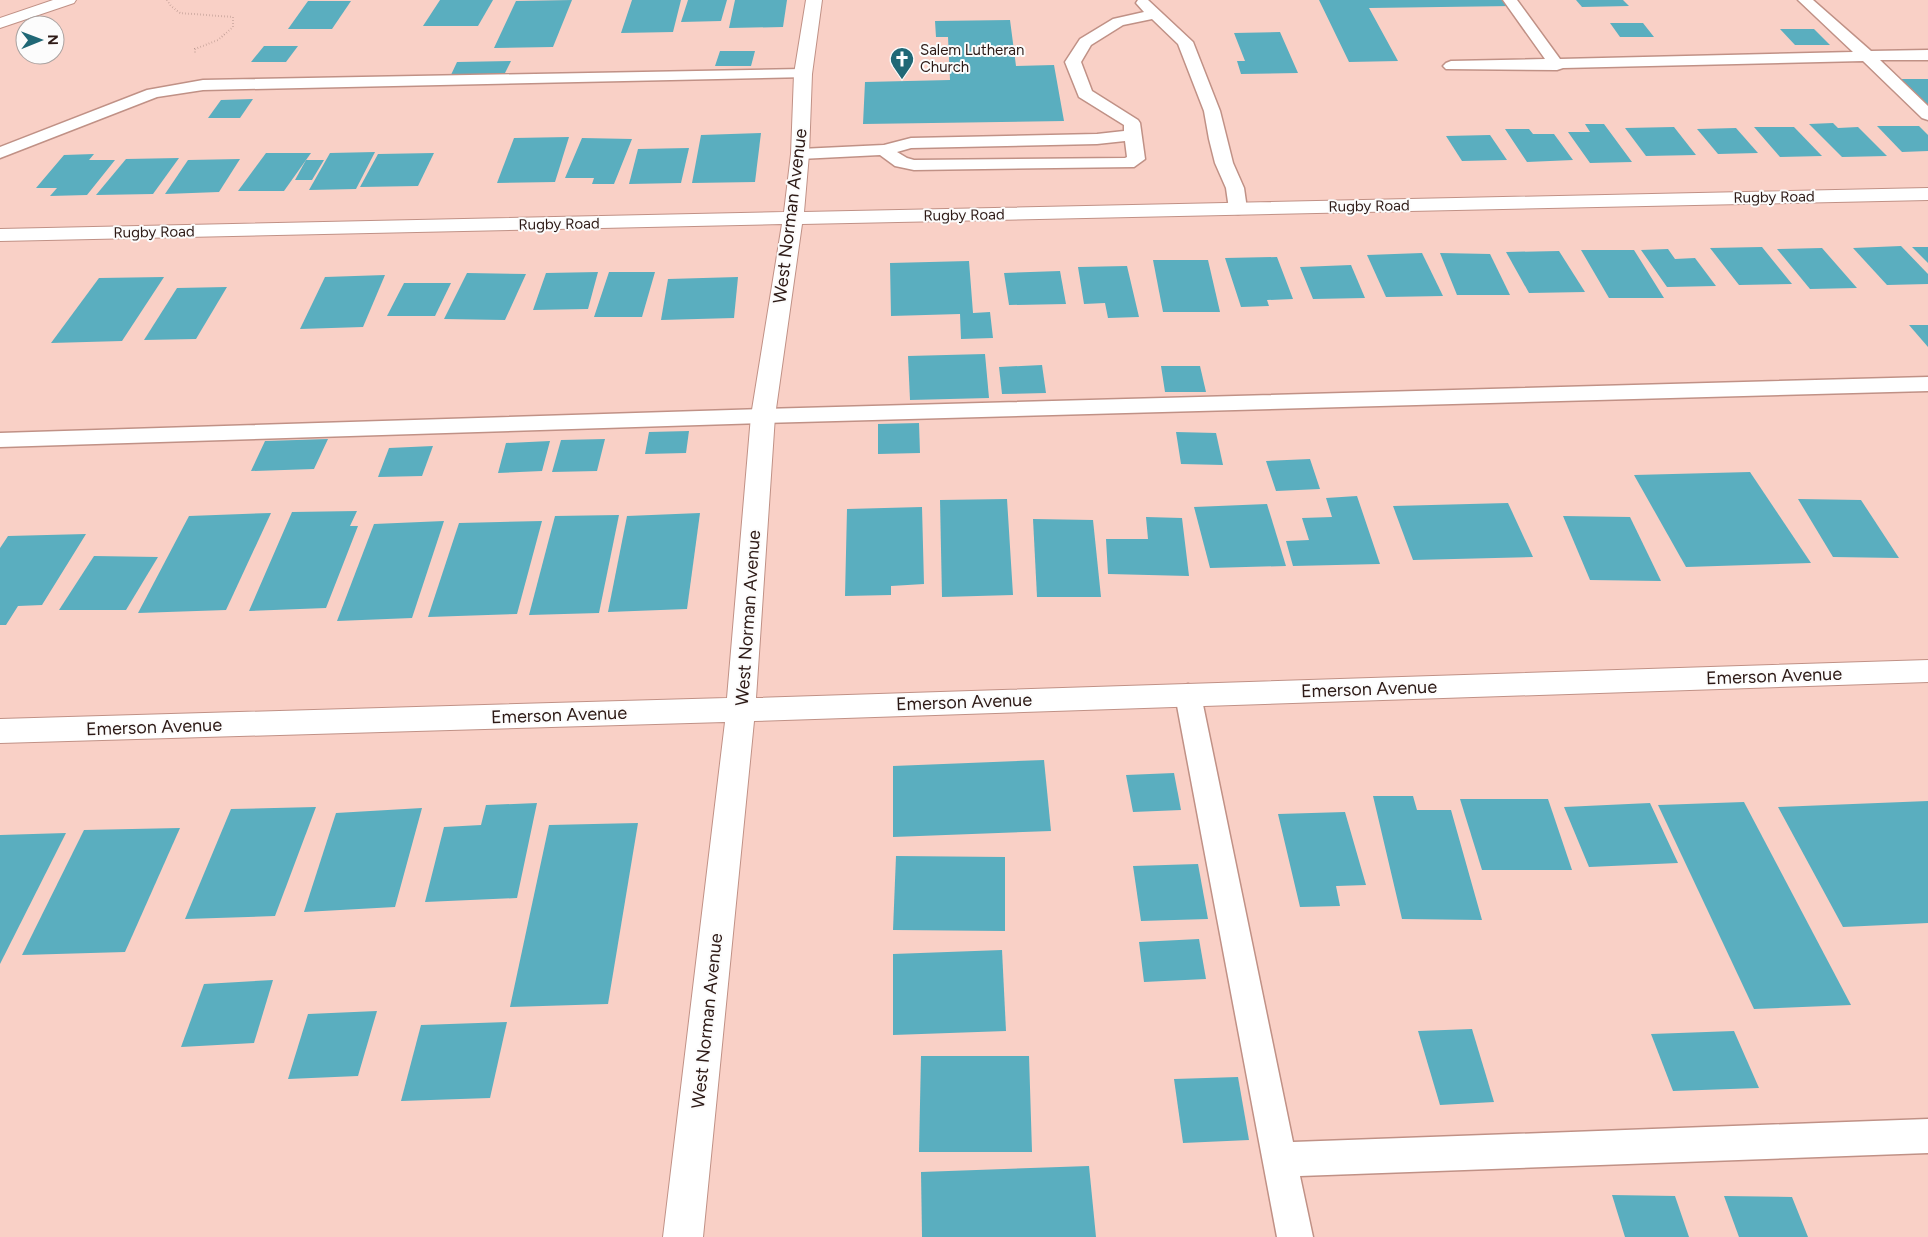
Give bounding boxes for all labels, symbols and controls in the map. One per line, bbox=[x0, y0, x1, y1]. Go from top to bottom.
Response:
north arrow bbox=[15, 15, 65, 65]
text: N bbox=[44, 34, 61, 45]
place label: Salem Lutheran Church bbox=[920, 41, 1024, 76]
church icon: Salem Lutheran Church bbox=[889, 46, 915, 80]
street label: West Norman Avenue bbox=[768, 127, 812, 305]
street label: Rugby Road bbox=[1733, 187, 1815, 207]
street label: Rugby Road bbox=[1328, 196, 1410, 216]
street label: Rugby Road bbox=[923, 205, 1005, 225]
street label: Rugby Road bbox=[518, 214, 600, 234]
street label: Rugby Road bbox=[113, 222, 195, 242]
street label: West Norman Avenue bbox=[731, 529, 765, 707]
street label: Emerson Avenue bbox=[1706, 663, 1843, 689]
street label: Emerson Avenue bbox=[1301, 676, 1438, 702]
street label: Emerson Avenue bbox=[896, 689, 1033, 715]
street label: Emerson Avenue bbox=[491, 702, 628, 728]
street label: Emerson Avenue bbox=[86, 714, 223, 740]
street label: West Norman Avenue bbox=[687, 932, 727, 1110]

